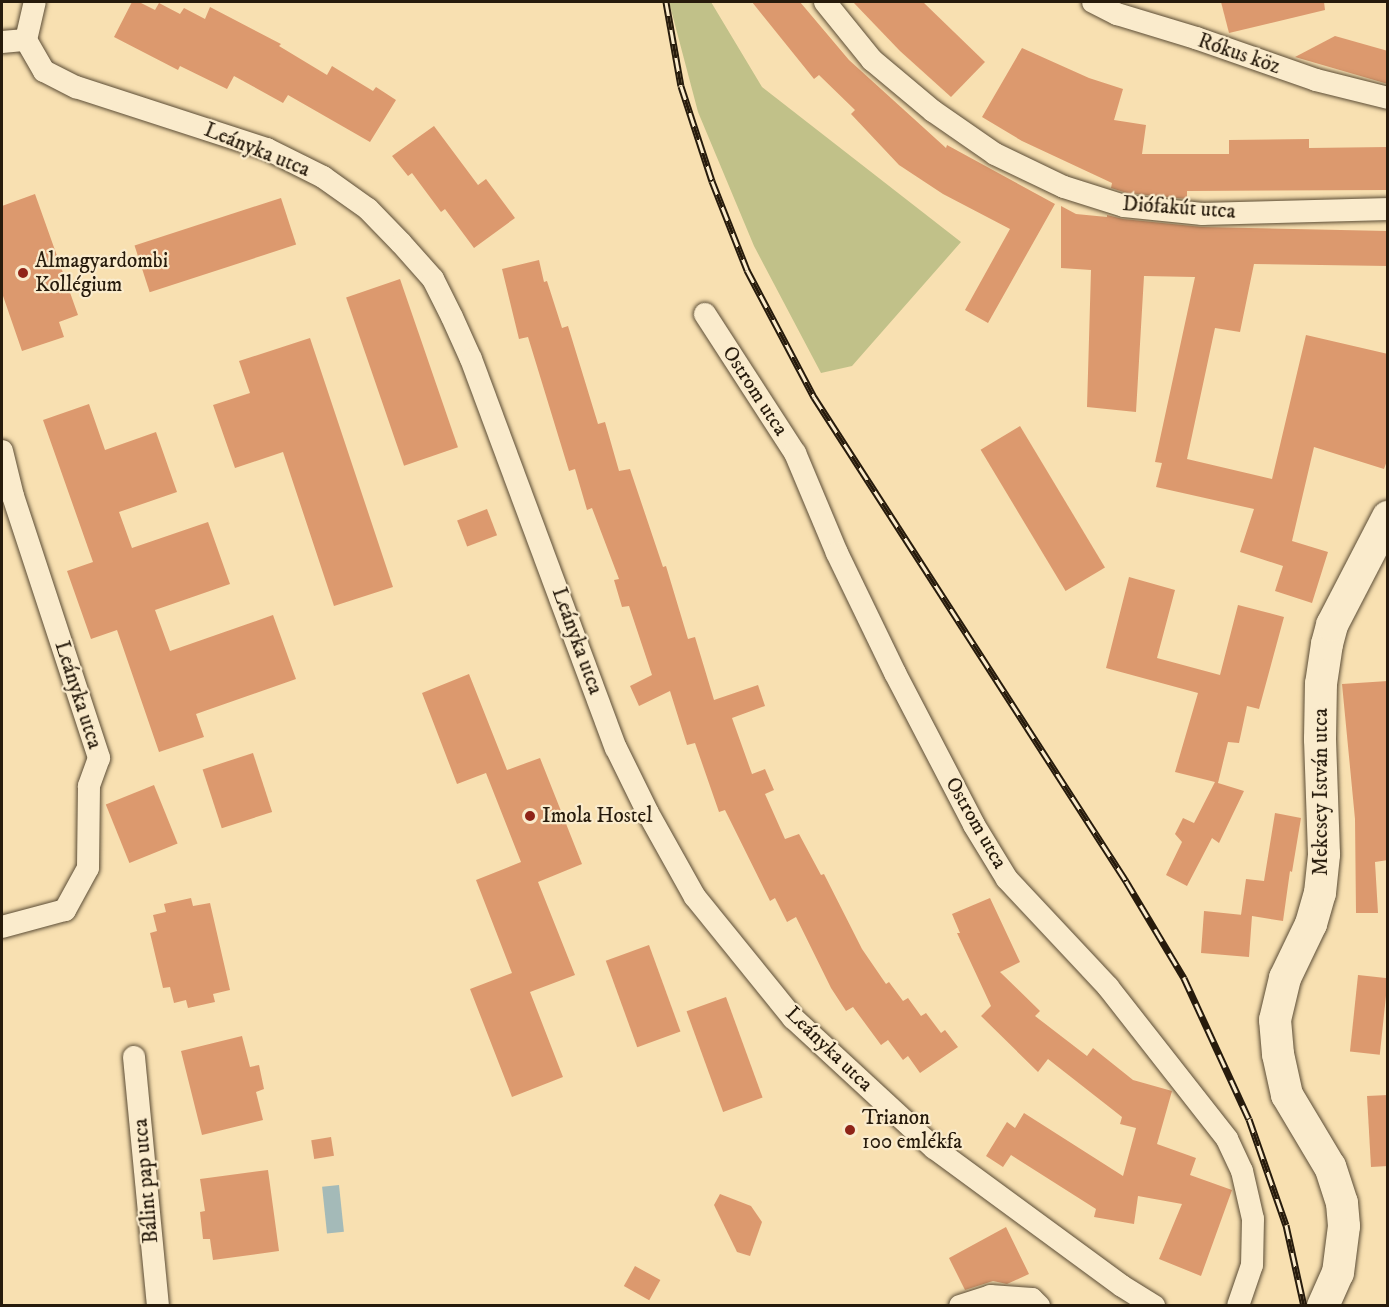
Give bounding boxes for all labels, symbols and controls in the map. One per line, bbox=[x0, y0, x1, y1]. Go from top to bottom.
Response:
street label: Rókus köz bbox=[1194, 28, 1284, 80]
street label: Leányka utca bbox=[200, 117, 314, 183]
street label: Diófakút utca bbox=[1122, 191, 1236, 225]
place label: Almagyardombi Kollégium bbox=[35, 248, 168, 298]
marker: Almagyardombi Kollégium bbox=[16, 266, 30, 280]
street label: Ostrom utca bbox=[717, 341, 793, 441]
street label: Leányka utca bbox=[546, 584, 608, 698]
street label: Leányka utca bbox=[49, 638, 107, 752]
street label: Mekcsey István utca bbox=[1308, 708, 1334, 876]
street label: Ostrom utca bbox=[940, 773, 1012, 873]
place label: Imola Hostel bbox=[542, 803, 652, 829]
marker: Imola Hostel bbox=[523, 809, 537, 823]
street label: Leányka utca bbox=[780, 1001, 878, 1097]
place label: Trianon 100 emlékfa bbox=[862, 1105, 962, 1155]
street label: Bálint pap utca bbox=[128, 1117, 164, 1245]
marker: Trianon 100 emlékfa bbox=[843, 1123, 857, 1137]

